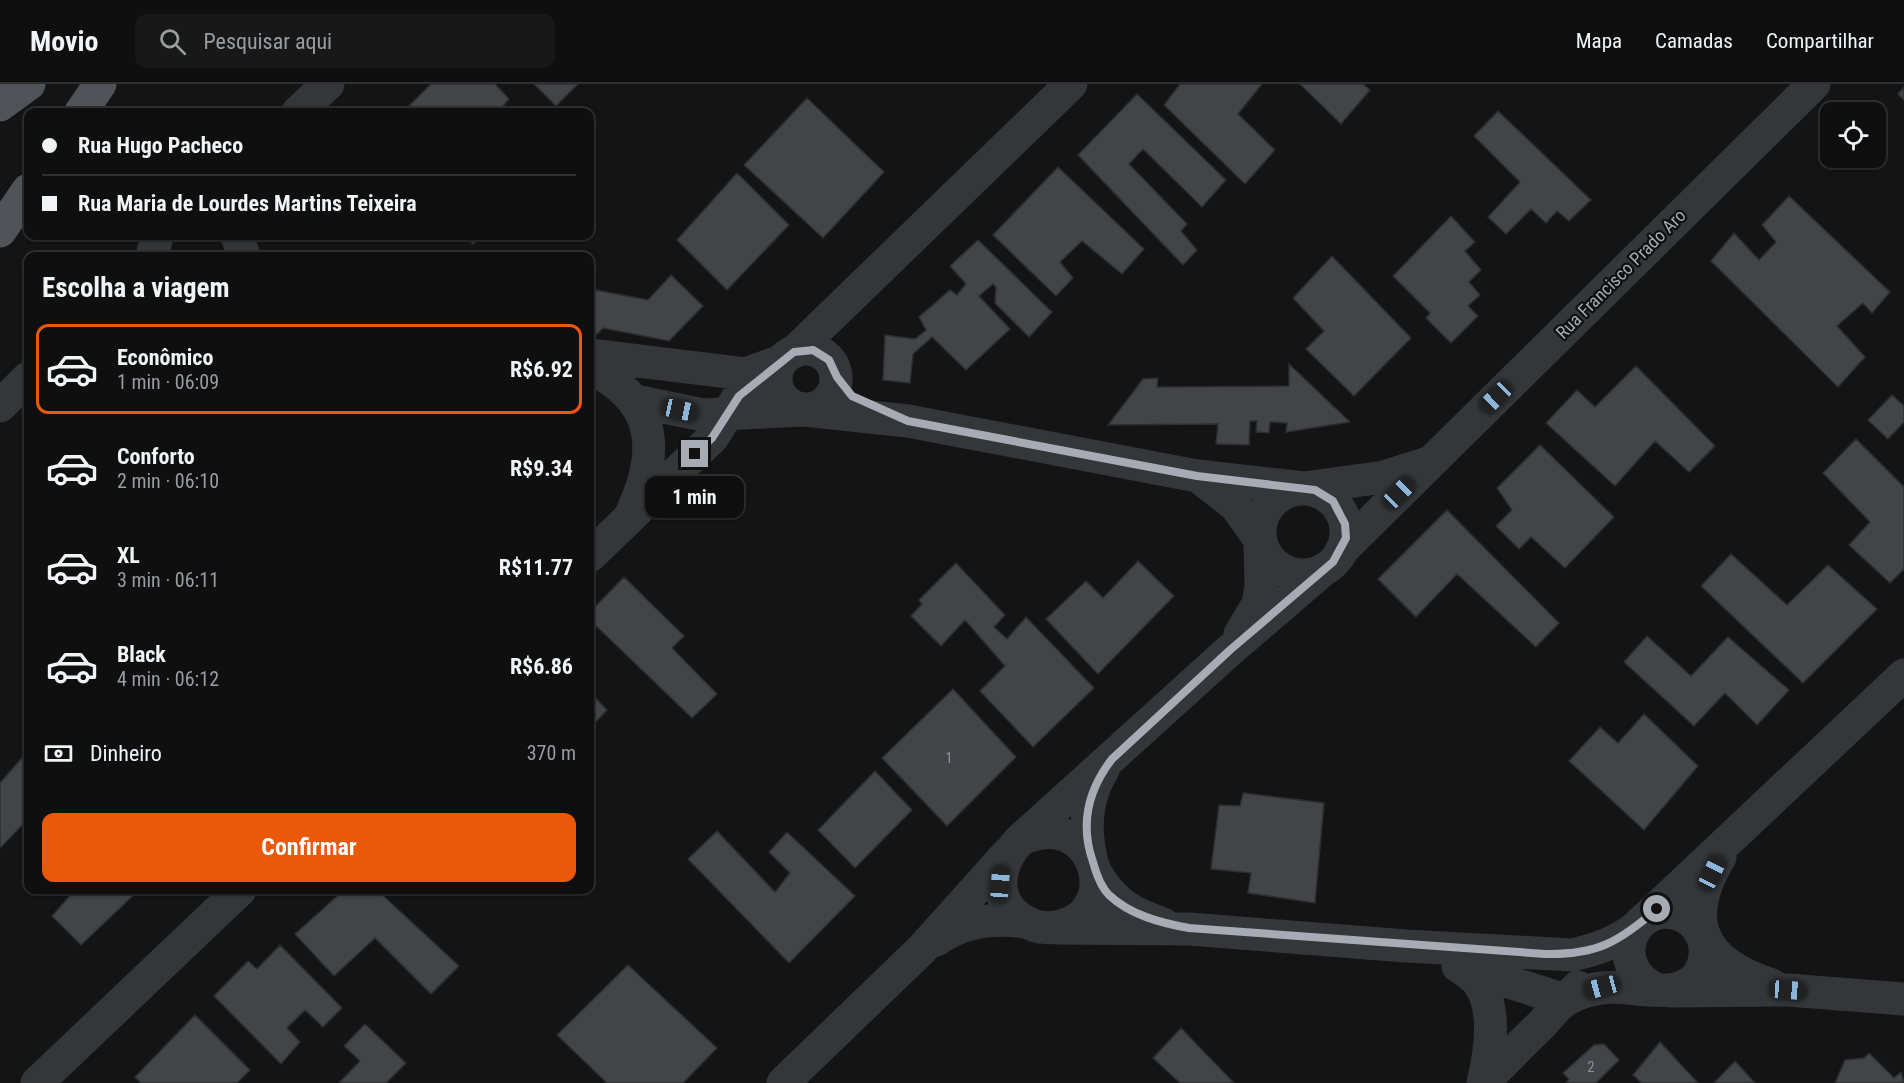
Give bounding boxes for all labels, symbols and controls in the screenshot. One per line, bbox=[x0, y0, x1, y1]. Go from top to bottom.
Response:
search box bbox=[135, 14, 555, 68]
text: Movio bbox=[30, 25, 99, 58]
icon: search bbox=[156, 25, 189, 58]
text: Pesquisar aqui bbox=[204, 29, 332, 54]
text: Mapa bbox=[1576, 29, 1622, 53]
text: Camadas bbox=[1655, 29, 1733, 53]
text: Compartilhar bbox=[1766, 29, 1874, 53]
map controls bbox=[1820, 102, 1886, 168]
button: locate bbox=[1820, 102, 1886, 168]
text: Rua Hugo Pacheco bbox=[78, 133, 243, 158]
text: Rua Maria de Lourdes Martins Teixeira bbox=[78, 191, 417, 216]
street label: Rua Francisco Prado Aro bbox=[1551, 204, 1690, 343]
text: Escolha a viagem bbox=[42, 272, 230, 304]
icon: car bbox=[45, 342, 99, 396]
text: Econômico bbox=[117, 345, 213, 370]
text: R$6.92 bbox=[510, 357, 573, 382]
text: 1 min · 06:09 bbox=[117, 370, 219, 394]
car bbox=[1477, 378, 1515, 416]
car bbox=[661, 397, 699, 423]
route end bbox=[681, 440, 708, 467]
icon: car bbox=[45, 441, 99, 495]
text: Conforto bbox=[117, 444, 195, 469]
text: R$9.34 bbox=[510, 456, 573, 481]
text: 2 min · 06:10 bbox=[117, 469, 219, 493]
car bbox=[1380, 474, 1418, 512]
callout: 1 min bbox=[646, 475, 744, 517]
text: 1 min bbox=[672, 485, 717, 509]
icon: car bbox=[45, 540, 99, 594]
text: XL bbox=[117, 543, 140, 568]
text: R$11.77 bbox=[499, 555, 573, 580]
text: 3 min · 06:11 bbox=[117, 568, 219, 592]
icon: car bbox=[45, 639, 99, 693]
text: Black bbox=[117, 642, 166, 667]
text: R$6.86 bbox=[510, 654, 573, 679]
text: 4 min · 06:12 bbox=[117, 667, 219, 691]
icon: cash bbox=[42, 737, 75, 770]
text: Dinheiro bbox=[90, 741, 162, 766]
text: 370 m bbox=[527, 741, 576, 765]
house number: 1 bbox=[945, 749, 953, 767]
button: Confirmar bbox=[42, 813, 576, 882]
car bbox=[1696, 853, 1728, 893]
car bbox=[990, 865, 1010, 903]
route start bbox=[1643, 895, 1670, 922]
car bbox=[1582, 974, 1622, 1000]
car bbox=[1769, 980, 1807, 1000]
house number: 2 bbox=[1587, 1058, 1595, 1076]

